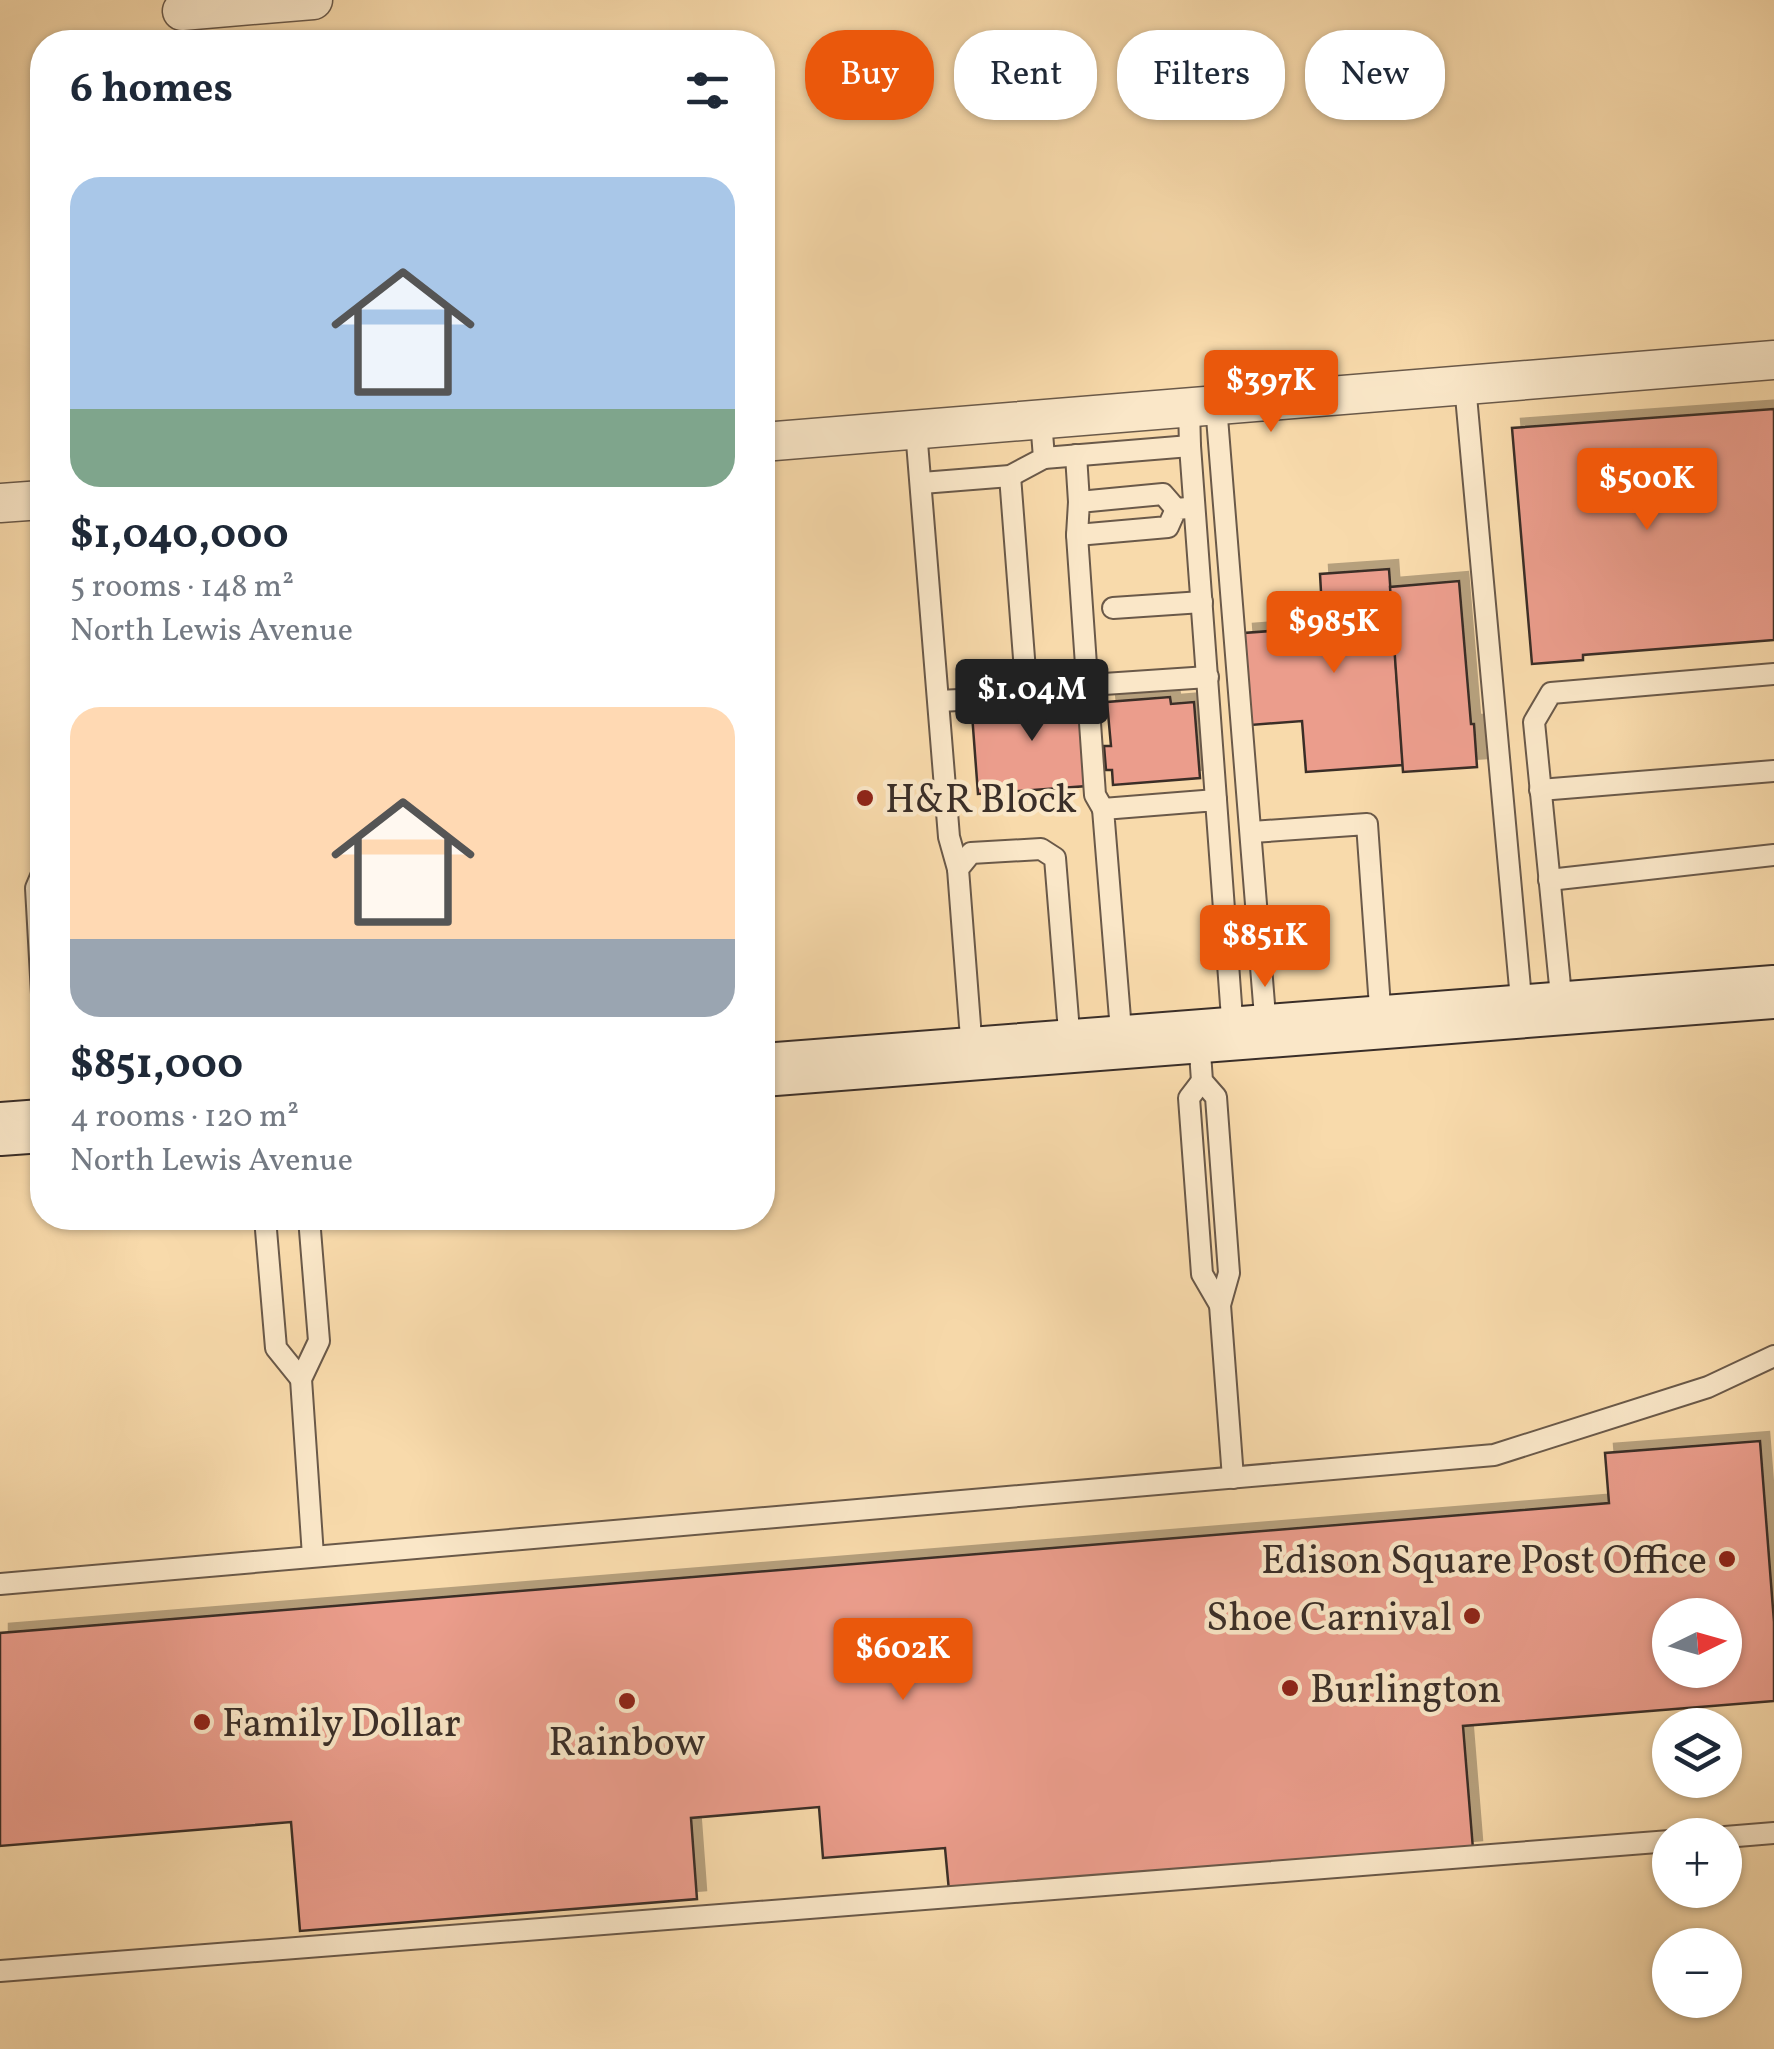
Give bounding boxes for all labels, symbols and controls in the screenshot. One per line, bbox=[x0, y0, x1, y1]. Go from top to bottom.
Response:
chip: Buy bbox=[805, 30, 934, 120]
chip: Rent bbox=[954, 30, 1097, 120]
chip: Filters bbox=[1117, 30, 1285, 120]
chip: New bbox=[1305, 30, 1445, 120]
text: 6 homes bbox=[70, 61, 233, 120]
icon: filters bbox=[680, 63, 735, 118]
icon: home bbox=[313, 242, 493, 422]
pin: $397K bbox=[1201, 350, 1341, 435]
text: $397K bbox=[1226, 360, 1316, 404]
pin: $500K bbox=[1577, 448, 1717, 533]
text: $500K bbox=[1599, 458, 1695, 502]
text: $1,040,000 bbox=[70, 507, 289, 566]
text: 5 rooms · 148 m² bbox=[70, 566, 294, 610]
pin: $985K bbox=[1264, 591, 1404, 676]
text: $985K bbox=[1289, 601, 1379, 645]
text: North Lewis Avenue bbox=[70, 610, 353, 654]
pin: $1.04M bbox=[951, 659, 1113, 744]
text: $1.04M bbox=[977, 669, 1087, 713]
icon: home bbox=[313, 772, 493, 952]
place label: H&R Block bbox=[885, 774, 1077, 830]
marker: H&R Block bbox=[854, 787, 876, 809]
pin: $851K bbox=[1195, 905, 1335, 990]
text: $851K bbox=[1222, 915, 1308, 959]
text: $851,000 bbox=[70, 1037, 243, 1096]
text: 4 rooms · 120 m² bbox=[70, 1096, 299, 1140]
text: North Lewis Avenue bbox=[70, 1140, 353, 1184]
place label: Edison Square Post Office bbox=[1261, 1535, 1707, 1591]
marker: Edison Square Post Office bbox=[1716, 1548, 1738, 1570]
place label: Shoe Carnival bbox=[1206, 1592, 1452, 1648]
north arrow bbox=[1652, 1598, 1742, 1688]
map controls bbox=[1652, 1598, 1742, 2018]
marker: Shoe Carnival bbox=[1461, 1605, 1483, 1627]
pin: $602K bbox=[833, 1618, 973, 1703]
text: $602K bbox=[856, 1628, 950, 1672]
place label: Burlington bbox=[1310, 1664, 1501, 1720]
marker: Burlington bbox=[1279, 1677, 1301, 1699]
marker: Rainbow bbox=[616, 1690, 638, 1712]
place label: Family Dollar bbox=[222, 1698, 461, 1754]
button: layers bbox=[1652, 1708, 1742, 1798]
marker: Family Dollar bbox=[191, 1711, 213, 1733]
place label: Rainbow bbox=[549, 1717, 705, 1773]
button: + bbox=[1652, 1818, 1742, 1908]
button: − bbox=[1652, 1928, 1742, 2018]

